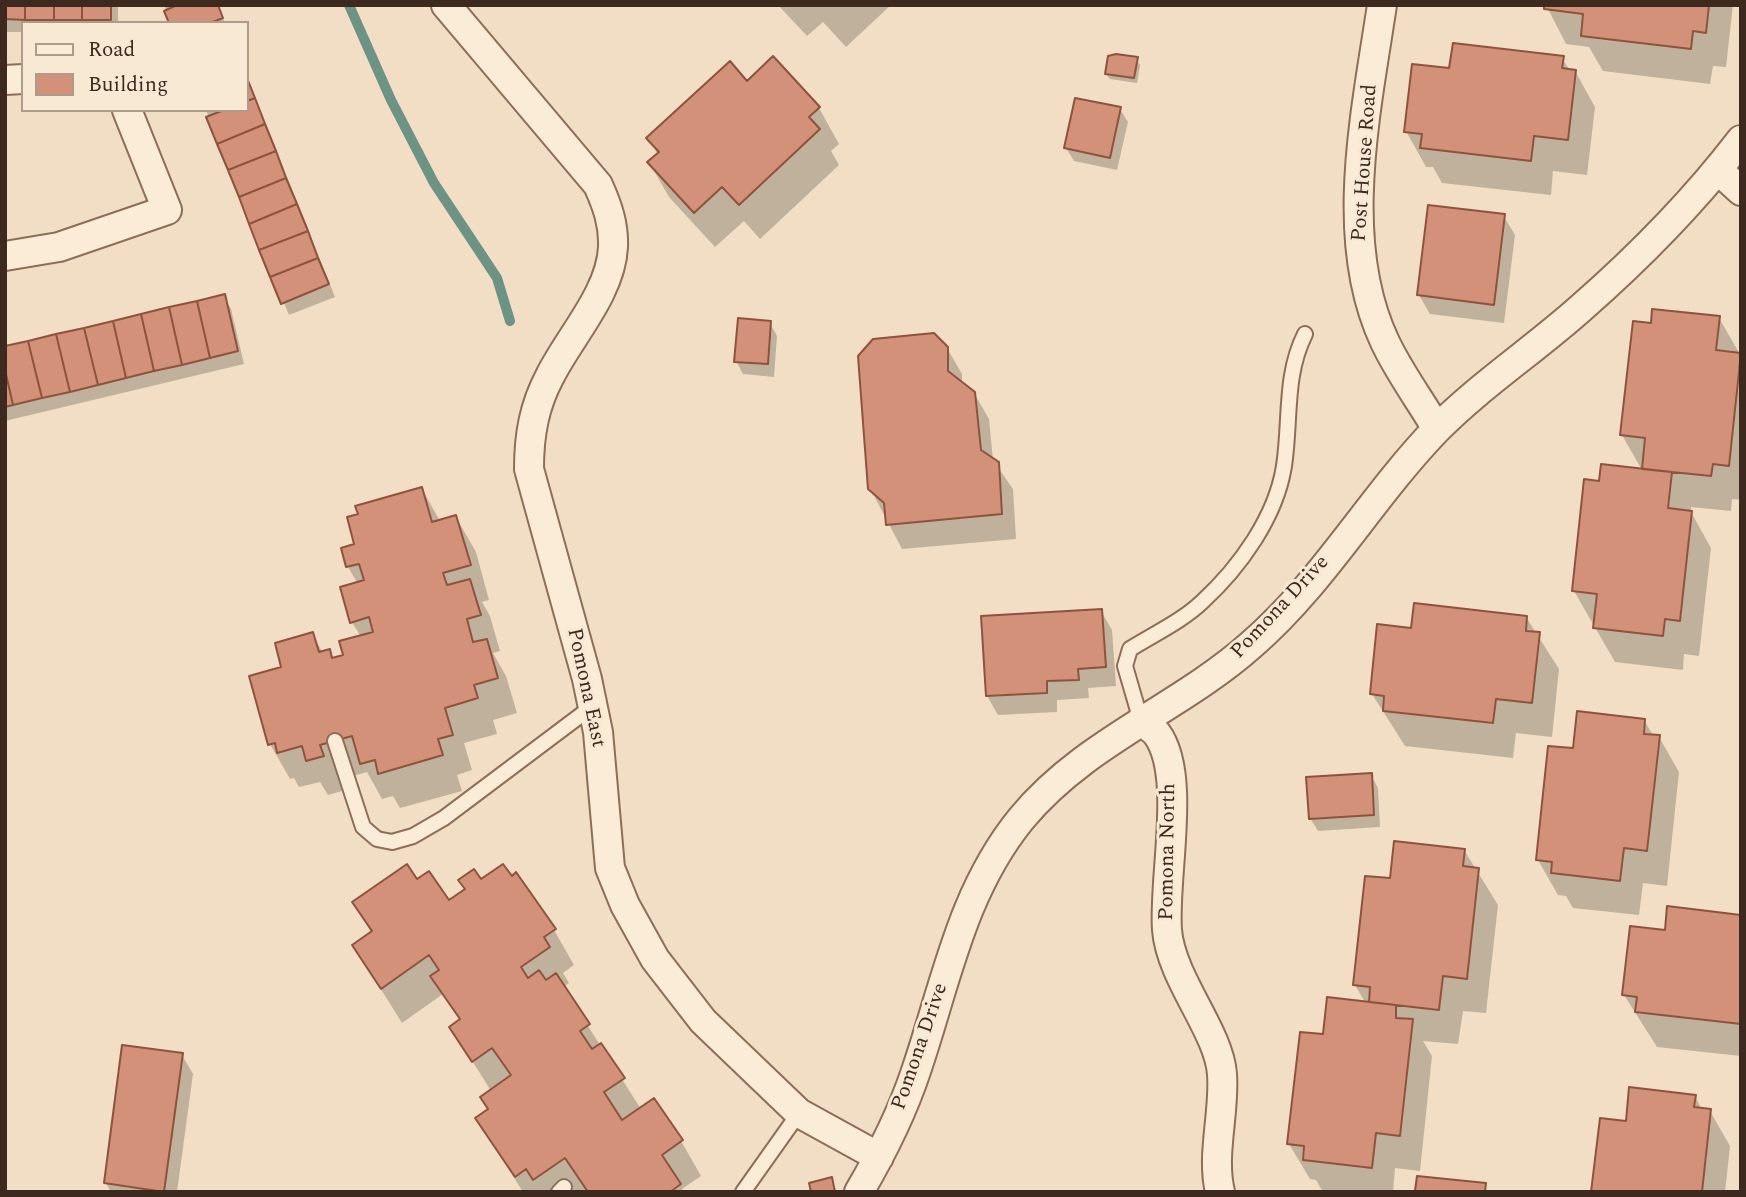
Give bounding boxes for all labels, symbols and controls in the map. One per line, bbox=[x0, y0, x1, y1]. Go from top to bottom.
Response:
legend bbox=[21, 21, 248, 112]
text: Road bbox=[88, 34, 135, 66]
text: Building bbox=[88, 69, 168, 101]
street label: Post House Road bbox=[1348, 83, 1384, 243]
street label: Pomona Drive bbox=[1227, 551, 1335, 665]
street label: Pomona East bbox=[560, 626, 610, 750]
street label: Pomona North bbox=[1155, 783, 1183, 921]
street label: Pomona Drive bbox=[887, 980, 955, 1114]

